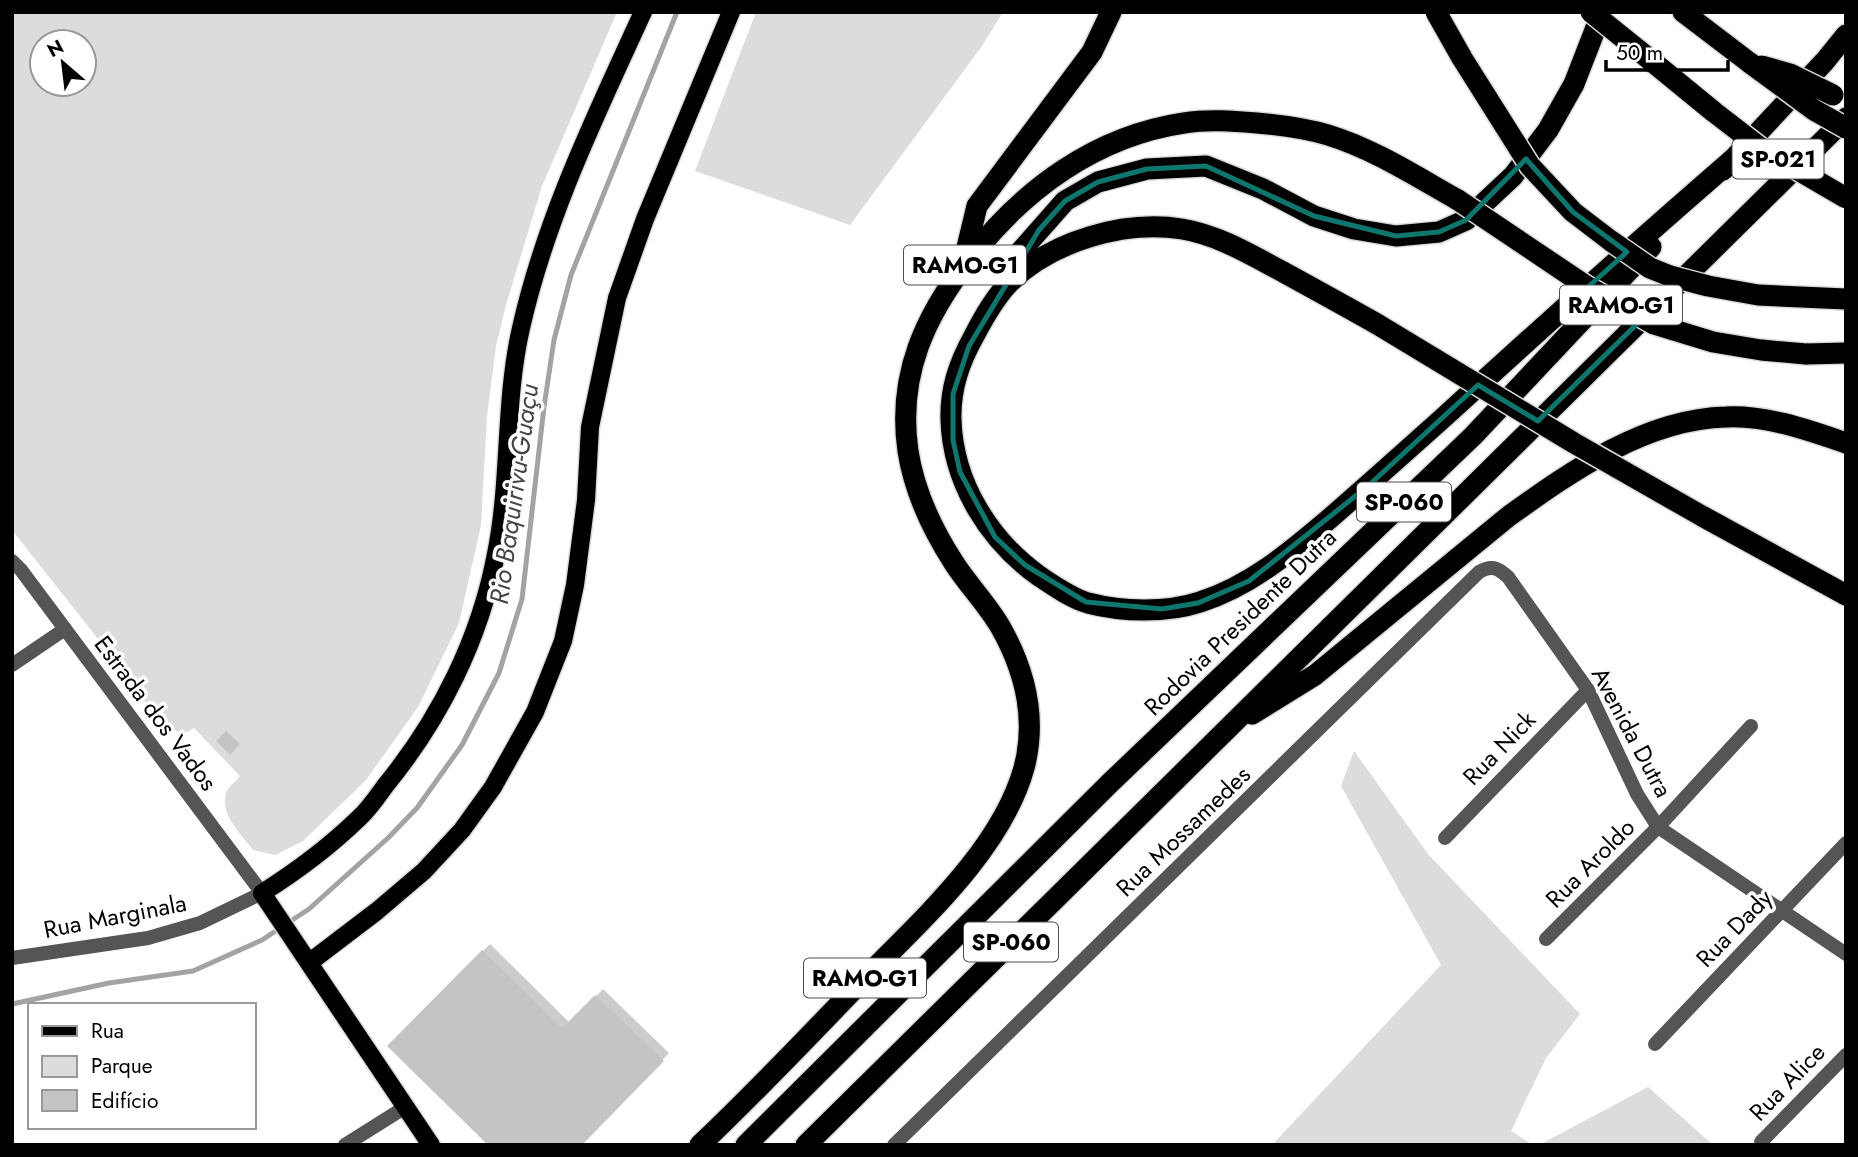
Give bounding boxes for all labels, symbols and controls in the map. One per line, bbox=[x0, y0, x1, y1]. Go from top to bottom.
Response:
north arrow bbox=[28, 28, 98, 98]
scale bar bbox=[1606, 28, 1728, 72]
text: N bbox=[42, 33, 68, 64]
text: 50 m bbox=[1616, 38, 1663, 68]
road number: SP-021 bbox=[1732, 140, 1824, 178]
road number: RAMO-G1 bbox=[904, 246, 1026, 284]
road number: RAMO-G1 bbox=[1560, 286, 1682, 324]
water label: Rio Baquirivu-Guaçu bbox=[480, 381, 548, 607]
road number: SP-060 bbox=[1357, 482, 1451, 522]
street label: Rodovia Presidente Dutra bbox=[1136, 521, 1344, 723]
street label: Estrada dos Vados bbox=[86, 628, 226, 798]
street label: Avenida Dutra bbox=[1583, 661, 1681, 803]
street label: Rua Nick bbox=[1455, 703, 1544, 793]
street label: Rua Mossamedes bbox=[1108, 758, 1258, 904]
street label: Rua Aroldo bbox=[1537, 810, 1643, 916]
street label: Rua Dady bbox=[1688, 881, 1781, 975]
street label: Rua Marginala bbox=[41, 885, 189, 947]
road number: SP-060 bbox=[964, 923, 1058, 962]
road number: RAMO-G1 bbox=[804, 959, 926, 998]
legend bbox=[28, 1003, 256, 1129]
text: Rua bbox=[91, 1016, 124, 1046]
street label: Rua Alice bbox=[1741, 1035, 1833, 1129]
text: Parque bbox=[91, 1051, 153, 1081]
text: Edifício bbox=[91, 1086, 158, 1116]

